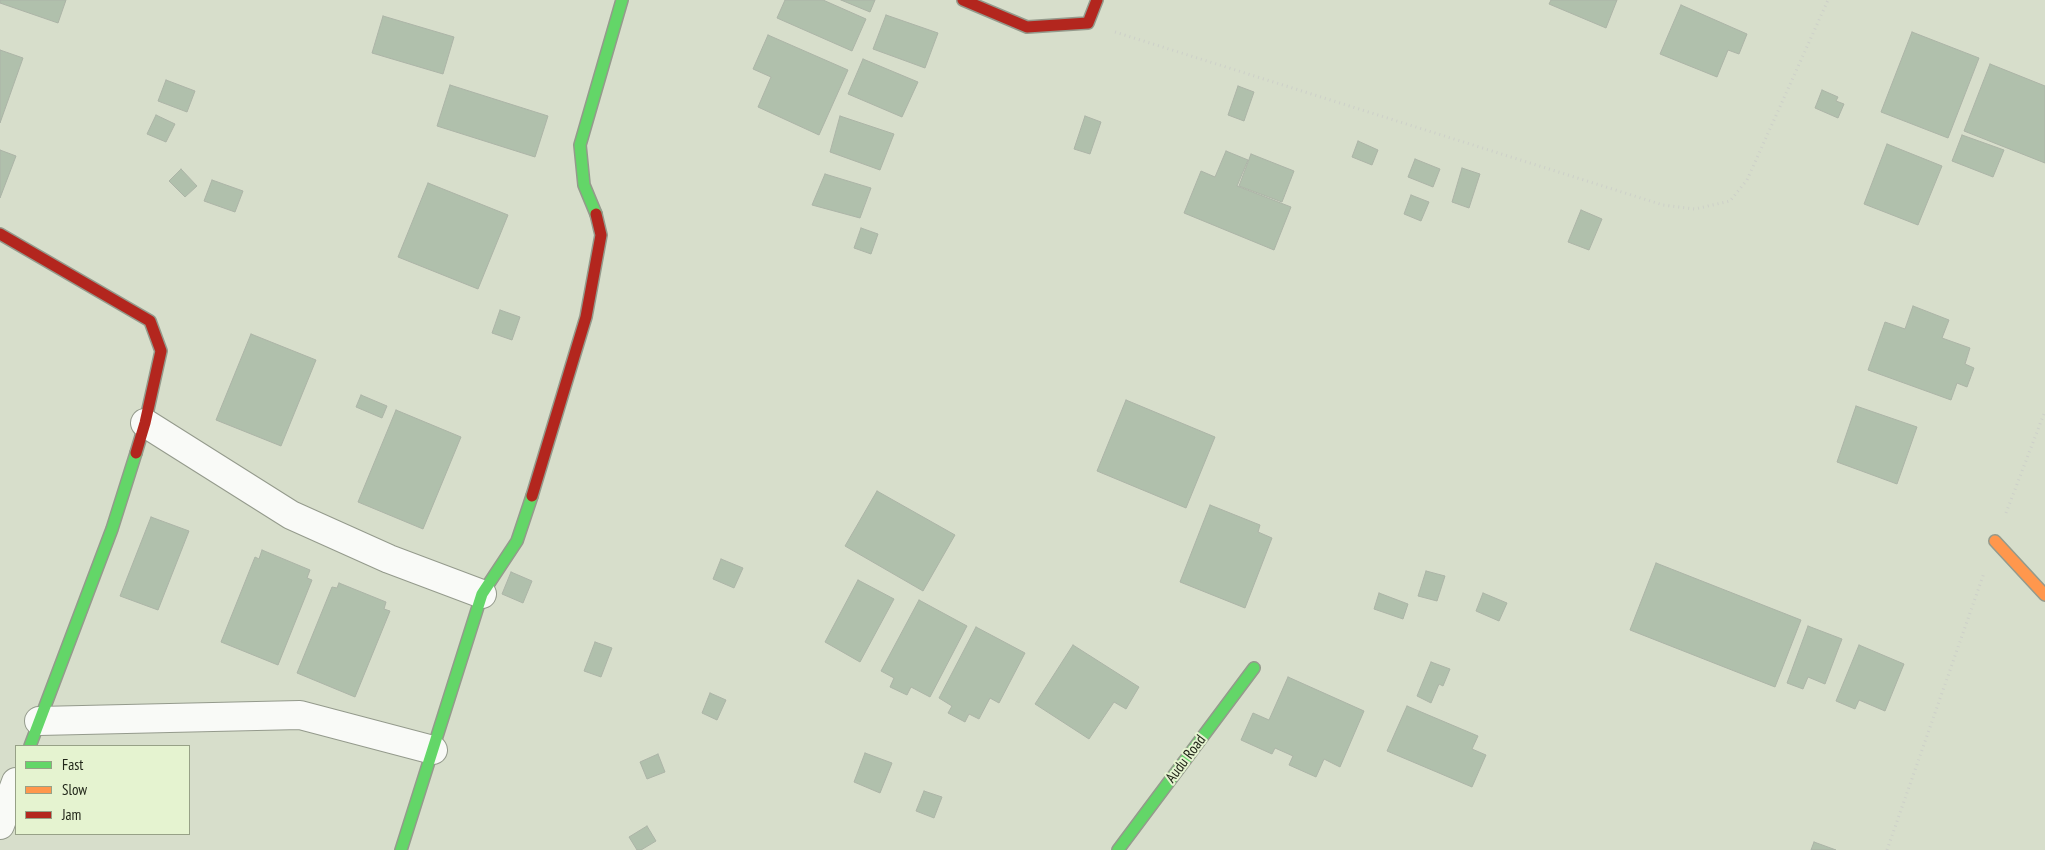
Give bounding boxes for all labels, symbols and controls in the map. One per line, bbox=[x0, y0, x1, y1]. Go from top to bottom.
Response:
street label: Audu Road bbox=[1162, 731, 1210, 787]
legend bbox=[15, 745, 190, 835]
text: Fast bbox=[62, 755, 83, 774]
text: Slow bbox=[62, 780, 87, 799]
text: Jam bbox=[62, 805, 81, 824]

